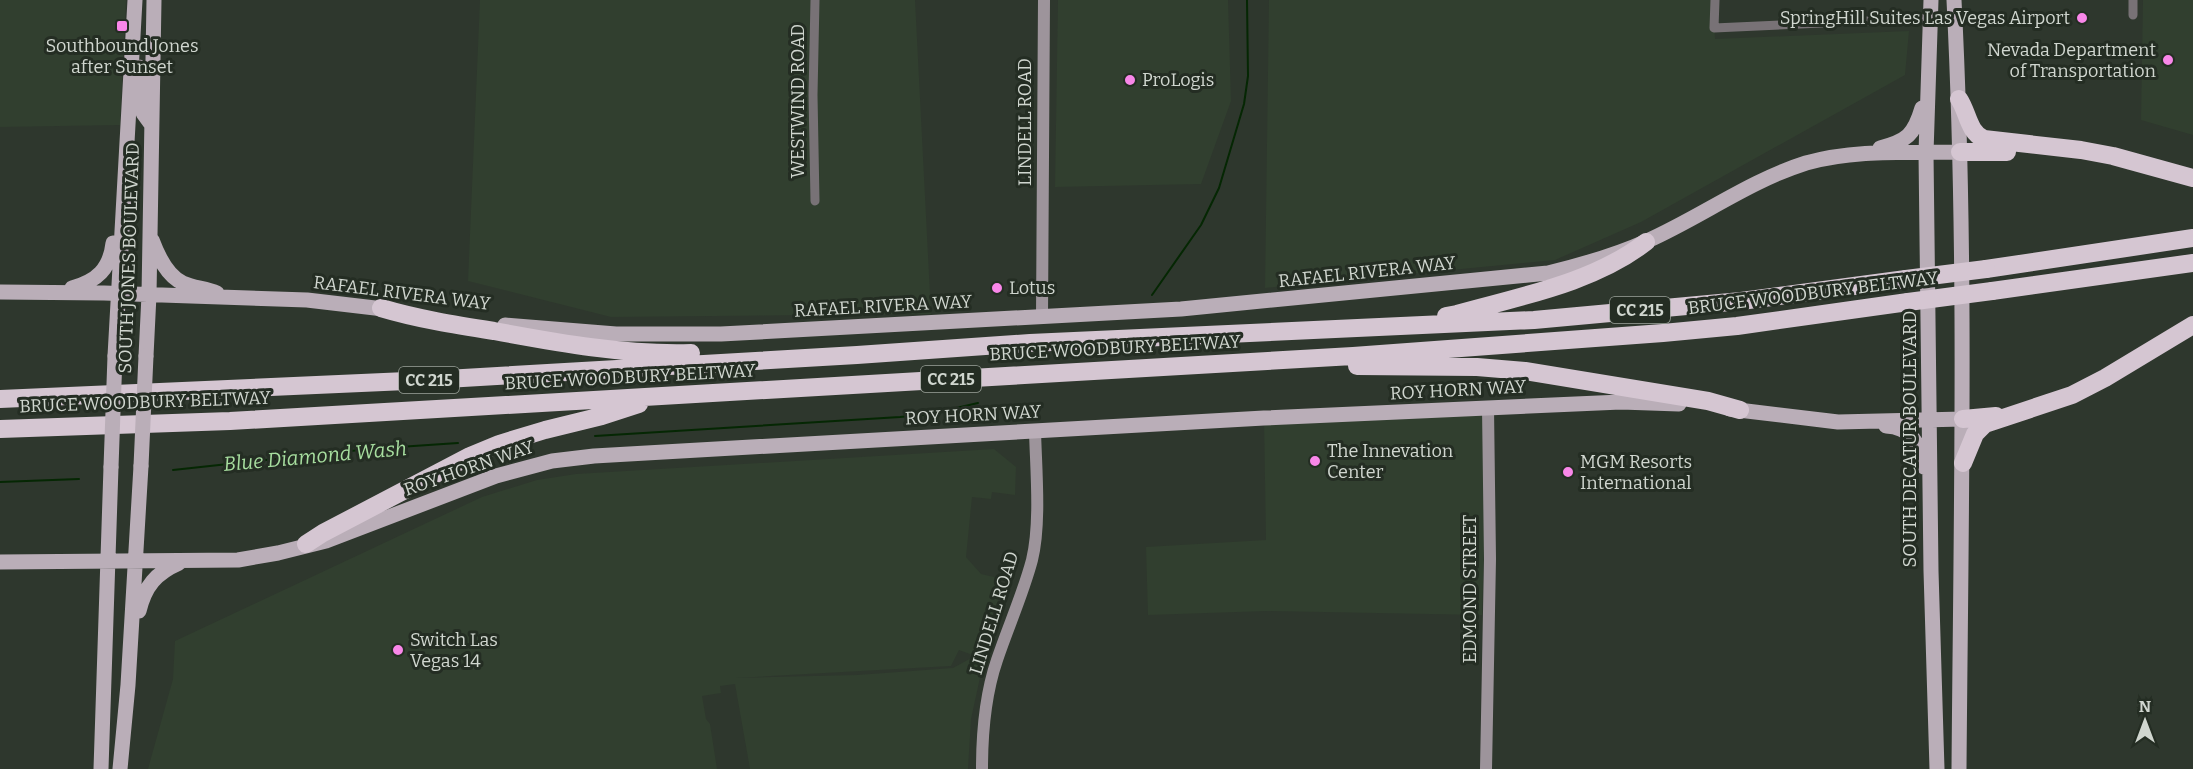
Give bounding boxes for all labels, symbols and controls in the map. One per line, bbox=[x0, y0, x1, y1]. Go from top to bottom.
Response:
place label: SpringHill Suites Las Vegas Airport bbox=[1780, 7, 2070, 29]
marker: SpringHill Suites Las Vegas Airport bbox=[2075, 11, 2089, 25]
marker: Southbound Jones after Sunset bbox=[115, 19, 129, 33]
street label: WESTWIND ROAD bbox=[787, 24, 809, 178]
place label: Southbound Jones after Sunset bbox=[45, 35, 199, 78]
place label: Nevada Department of Transportation bbox=[1987, 39, 2157, 82]
marker: Nevada Department of Transportation bbox=[2161, 53, 2175, 67]
street label: LINDELL ROAD bbox=[1014, 58, 1036, 186]
place label: ProLogis bbox=[1142, 69, 1214, 91]
marker: ProLogis bbox=[1123, 73, 1137, 87]
street label: SOUTH JONES BOULEVARD bbox=[114, 142, 144, 374]
street label: RAFAEL RIVERA WAY bbox=[1277, 252, 1457, 292]
street label: BRUCE WOODBURY BELTWAY bbox=[1687, 267, 1940, 319]
street label: RAFAEL RIVERA WAY bbox=[312, 271, 492, 315]
place label: Lotus bbox=[1009, 277, 1055, 299]
marker: Lotus bbox=[990, 281, 1004, 295]
street label: RAFAEL RIVERA WAY bbox=[793, 290, 973, 322]
road number: CC 215 bbox=[1610, 297, 1670, 323]
street label: SOUTH DECATUR BOULEVARD bbox=[1899, 310, 1921, 568]
street label: BRUCE WOODBURY BELTWAY bbox=[989, 330, 1242, 366]
street label: BRUCE WOODBURY BELTWAY bbox=[504, 359, 757, 395]
road number: CC 215 bbox=[921, 366, 981, 392]
road number: CC 215 bbox=[399, 367, 459, 393]
street label: ROY HORN WAY bbox=[1389, 375, 1527, 405]
street label: BRUCE WOODBURY BELTWAY bbox=[19, 387, 272, 417]
street label: ROY HORN WAY bbox=[904, 400, 1042, 430]
street label: ROY HORN WAY bbox=[401, 435, 538, 501]
water label: Blue Diamond Wash bbox=[222, 436, 408, 476]
place label: The Innevation Center bbox=[1327, 440, 1454, 483]
place label: MGM Resorts International bbox=[1580, 451, 1692, 494]
marker: The Innevation Center bbox=[1308, 454, 1322, 468]
marker: MGM Resorts International bbox=[1561, 465, 1575, 479]
street label: EDMOND STREET bbox=[1459, 514, 1481, 663]
street label: LINDELL ROAD bbox=[965, 549, 1023, 677]
place label: Switch Las Vegas 14 bbox=[410, 629, 498, 672]
marker: Switch Las Vegas 14 bbox=[391, 643, 405, 657]
north arrow bbox=[2115, 691, 2175, 751]
text: N bbox=[2139, 697, 2151, 716]

